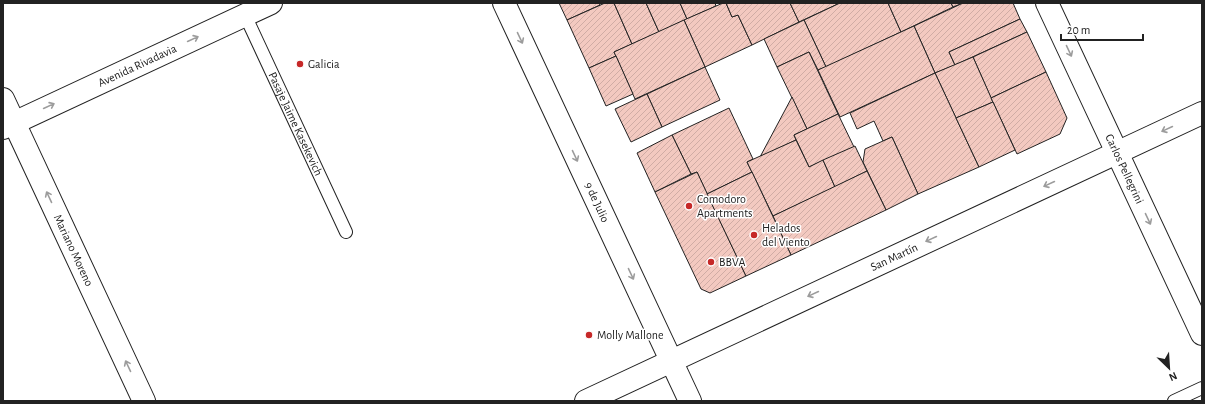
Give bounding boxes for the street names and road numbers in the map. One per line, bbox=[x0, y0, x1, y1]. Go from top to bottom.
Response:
street label: Avenida Rivadavia bbox=[96, 42, 179, 89]
street label: Pasaje Jaime Kasekevich bbox=[266, 70, 325, 178]
street label: Carlos Pellegrini bbox=[1103, 132, 1146, 205]
street label: 9 de Julio bbox=[583, 180, 612, 224]
street label: Mariano Moreno bbox=[52, 213, 96, 288]
street label: San Martín bbox=[869, 241, 919, 273]

